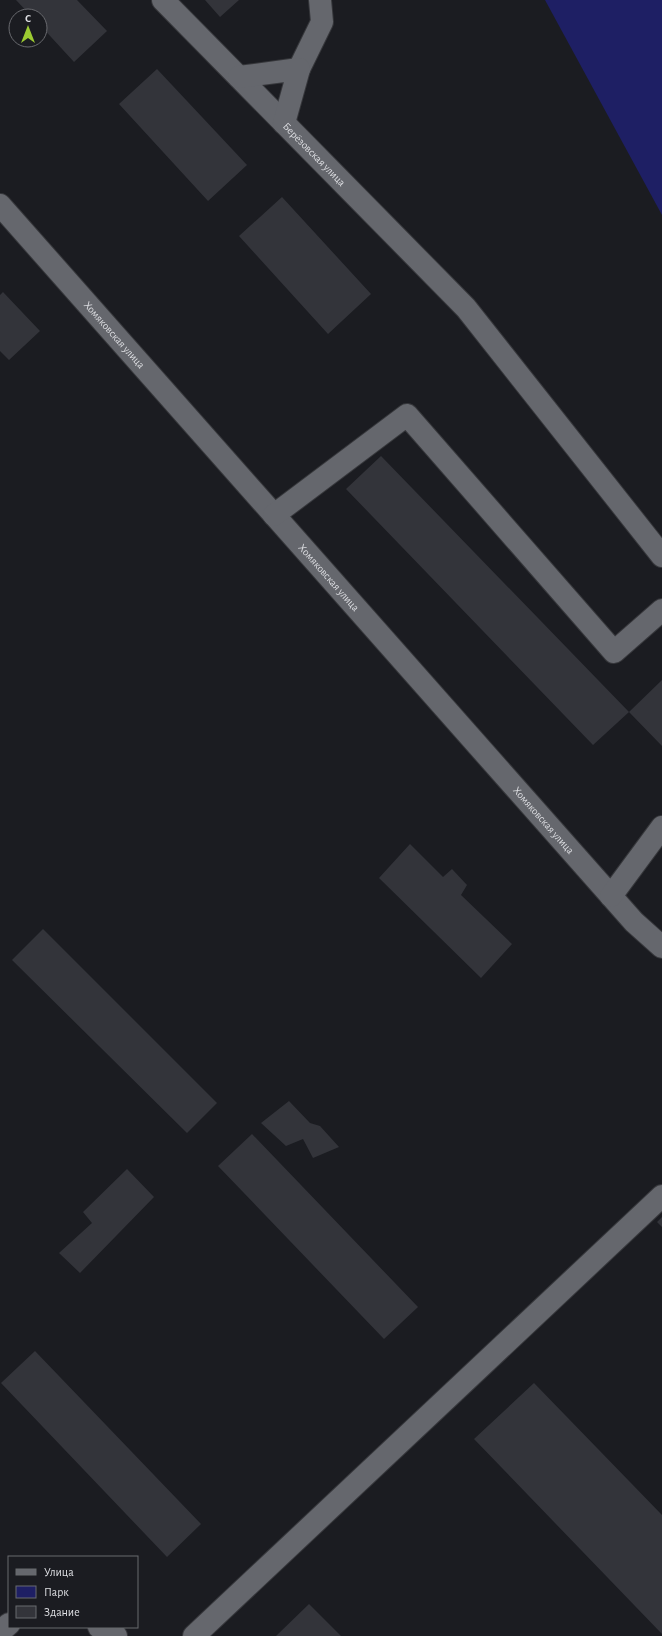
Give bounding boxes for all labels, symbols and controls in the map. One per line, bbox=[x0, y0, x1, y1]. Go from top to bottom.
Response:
north arrow bbox=[8, 8, 48, 48]
text: С bbox=[25, 13, 31, 24]
street label: Берёзовская улица bbox=[281, 120, 348, 188]
street label: Хомяковская улица bbox=[82, 299, 147, 370]
street label: Хомяковская улица bbox=[297, 542, 362, 613]
street label: Хомяковская улица bbox=[511, 784, 576, 856]
legend bbox=[8, 1556, 138, 1628]
text: Улица bbox=[44, 1566, 74, 1578]
text: Парк bbox=[44, 1586, 69, 1598]
text: Здание bbox=[44, 1606, 80, 1618]

